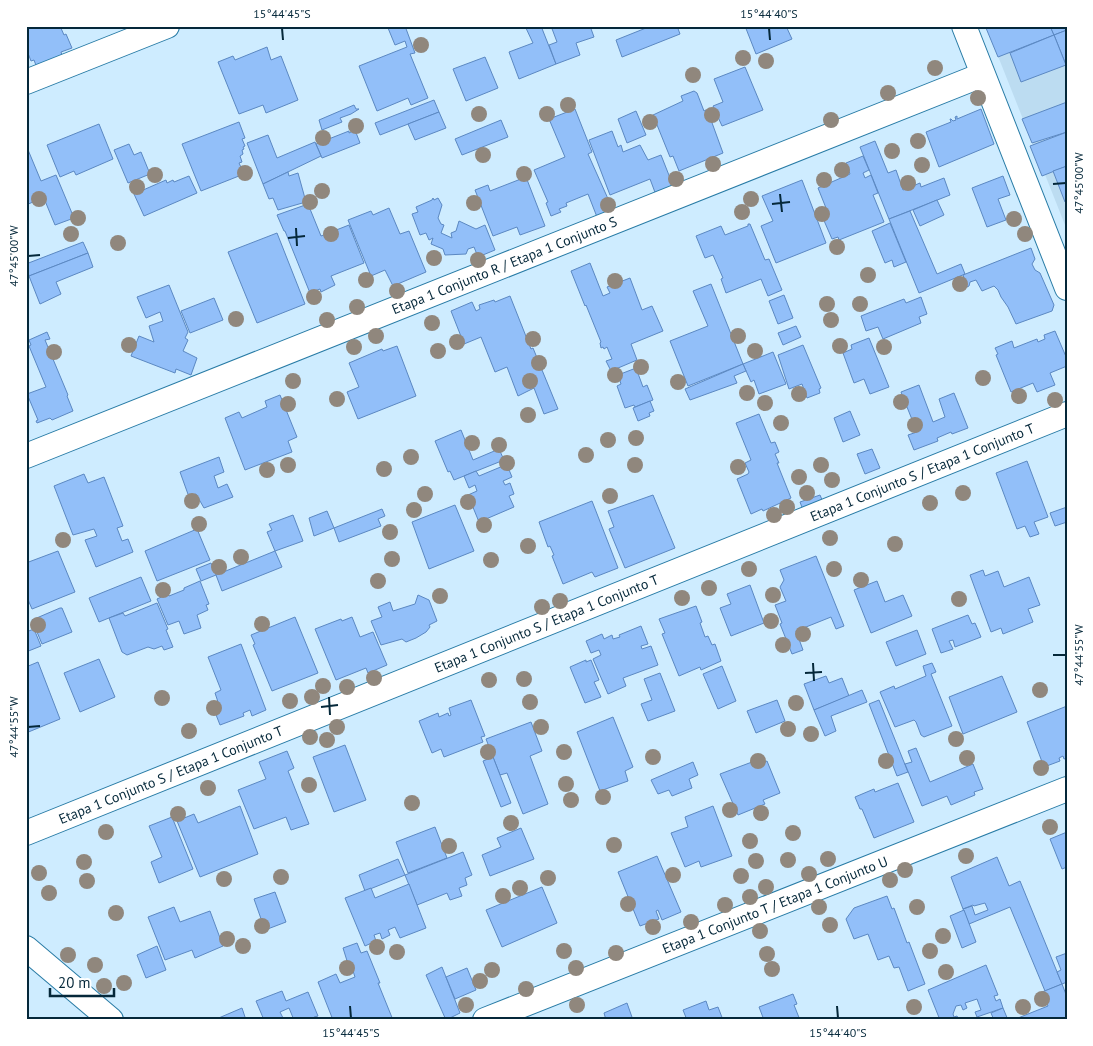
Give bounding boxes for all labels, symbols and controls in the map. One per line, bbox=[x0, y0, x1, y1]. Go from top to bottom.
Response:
text: 15°44'45"S bbox=[253, 6, 311, 21]
text: 15°44'40"S bbox=[740, 6, 798, 21]
text: 47°45'00"W bbox=[1071, 152, 1086, 214]
street label: Etapa 1 Conjunto R / Etapa 1 Conjunto S bbox=[389, 212, 620, 318]
text: 47°45'00"W bbox=[6, 225, 21, 287]
street label: Etapa 1 Conjunto S / Etapa 1 Conjunto T bbox=[807, 419, 1037, 525]
street label: Etapa 1 Conjunto S / Etapa 1 Conjunto T bbox=[432, 570, 661, 677]
text: 47°44'55"W bbox=[1071, 624, 1086, 686]
text: 47°44'55"W bbox=[6, 696, 21, 758]
street label: Etapa 1 Conjunto S / Etapa 1 Conjunto T bbox=[56, 721, 286, 828]
street label: Etapa 1 Conjunto T / Etapa 1 Conjunto U bbox=[660, 852, 890, 958]
scale bar bbox=[50, 966, 114, 998]
text: 20 m bbox=[58, 973, 91, 992]
text: 15°44'45"S bbox=[322, 1025, 380, 1040]
text: 15°44'40"S bbox=[809, 1025, 867, 1040]

